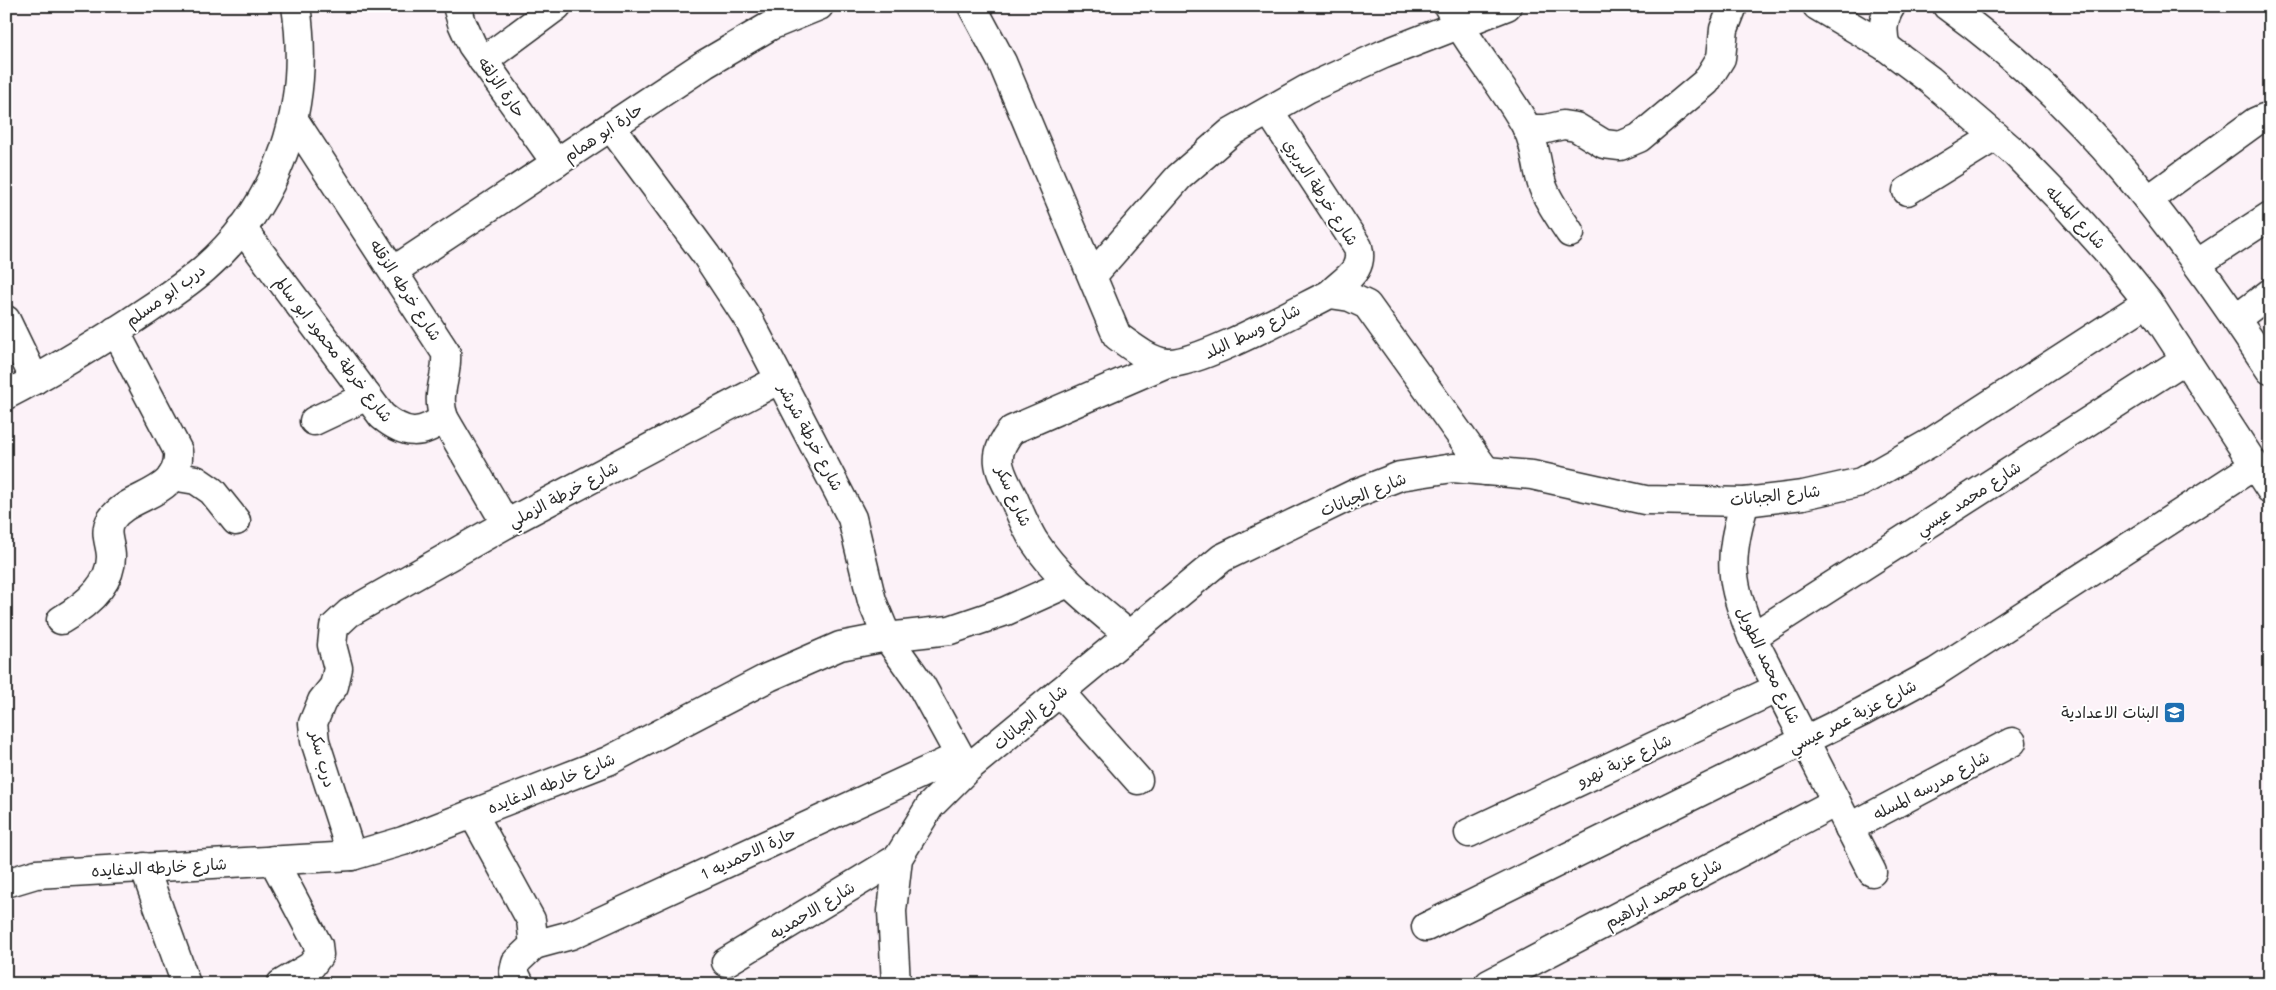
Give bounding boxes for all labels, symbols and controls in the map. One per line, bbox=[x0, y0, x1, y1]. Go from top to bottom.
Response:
street label: حارة الزلقه bbox=[474, 52, 531, 121]
street label: حارة ابو همام bbox=[559, 97, 648, 168]
street label: شارع خرطة البربري bbox=[1277, 134, 1364, 250]
street label: شارع المسله bbox=[2040, 181, 2111, 254]
street label: شارع خرطه الزقله bbox=[364, 235, 447, 346]
street label: درب ابو مسلم bbox=[121, 259, 211, 333]
street label: شارع خرطة محمود ابو سالم bbox=[268, 271, 398, 428]
street label: شارع وسط البلد bbox=[1200, 298, 1304, 365]
street label: شارع خرطة شرشر bbox=[772, 378, 849, 495]
street label: شارع خرطة الزملي bbox=[504, 456, 624, 536]
street label: شارع محمد عيسي bbox=[1911, 456, 2027, 544]
street label: شارع سكر bbox=[989, 460, 1037, 530]
street label: شارع الجبانات bbox=[1317, 467, 1410, 522]
street label: شارع الجبانات bbox=[1729, 479, 1821, 512]
street label: شارع محمد الطويل bbox=[1731, 603, 1806, 728]
street label: شارع عزبة عمر عيسي bbox=[1784, 674, 1922, 762]
street label: شارع الجبانات bbox=[988, 679, 1073, 755]
school or university icon: البنات الاعدادية bbox=[2163, 700, 2187, 724]
place label: البنات الاعدادية bbox=[2061, 701, 2159, 722]
street label: درب سكر bbox=[305, 726, 341, 790]
street label: شارع عزبة نهرو bbox=[1571, 729, 1675, 793]
street label: شارع مدرسه المسله bbox=[1869, 745, 1993, 826]
street label: شارع خارطه الدغايده bbox=[484, 747, 618, 820]
street label: حارة الاحمديه 1 bbox=[697, 821, 799, 884]
street label: شارع خارطه الدغايده bbox=[91, 852, 227, 883]
street label: شارع محمد ابراهيم bbox=[1600, 853, 1726, 935]
street label: شارع الاحمديه bbox=[765, 876, 859, 945]

